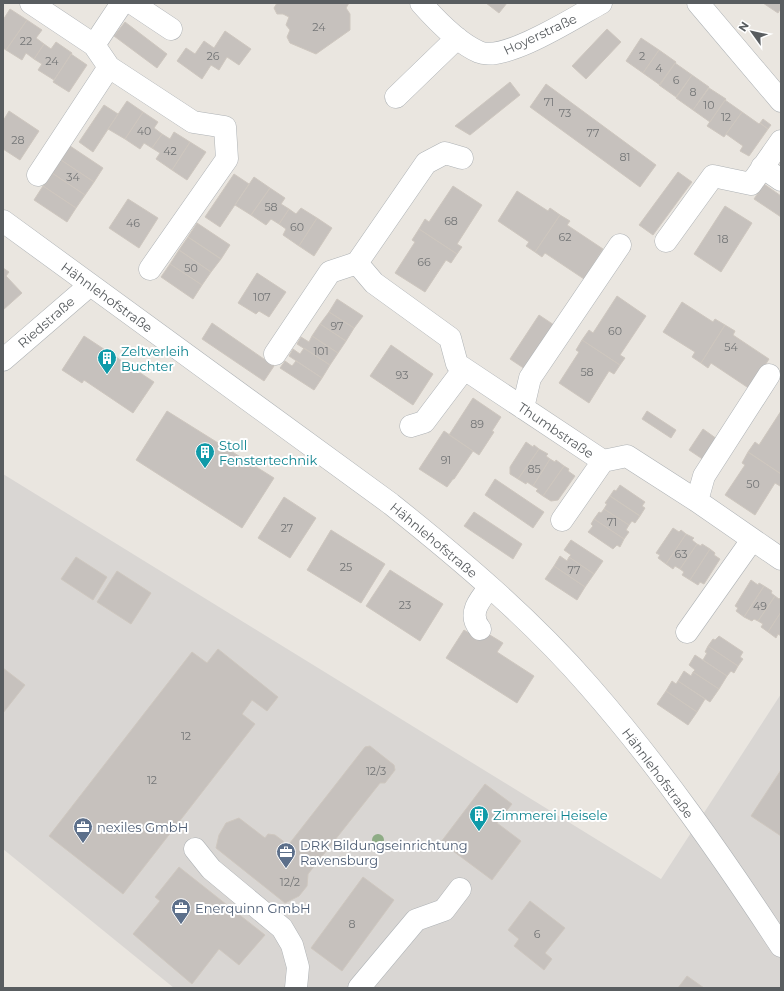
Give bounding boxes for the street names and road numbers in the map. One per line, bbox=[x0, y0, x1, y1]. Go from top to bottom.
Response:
street label: Hoyerstraße bbox=[501, 10, 579, 58]
street label: Hähnlehofstraße bbox=[58, 258, 156, 336]
street label: Riedstraße bbox=[14, 293, 78, 351]
street label: Thumbstraße bbox=[515, 399, 597, 461]
street label: Hähnlehofstraße bbox=[387, 499, 481, 581]
street label: Hähnlehofstraße bbox=[619, 725, 697, 821]

